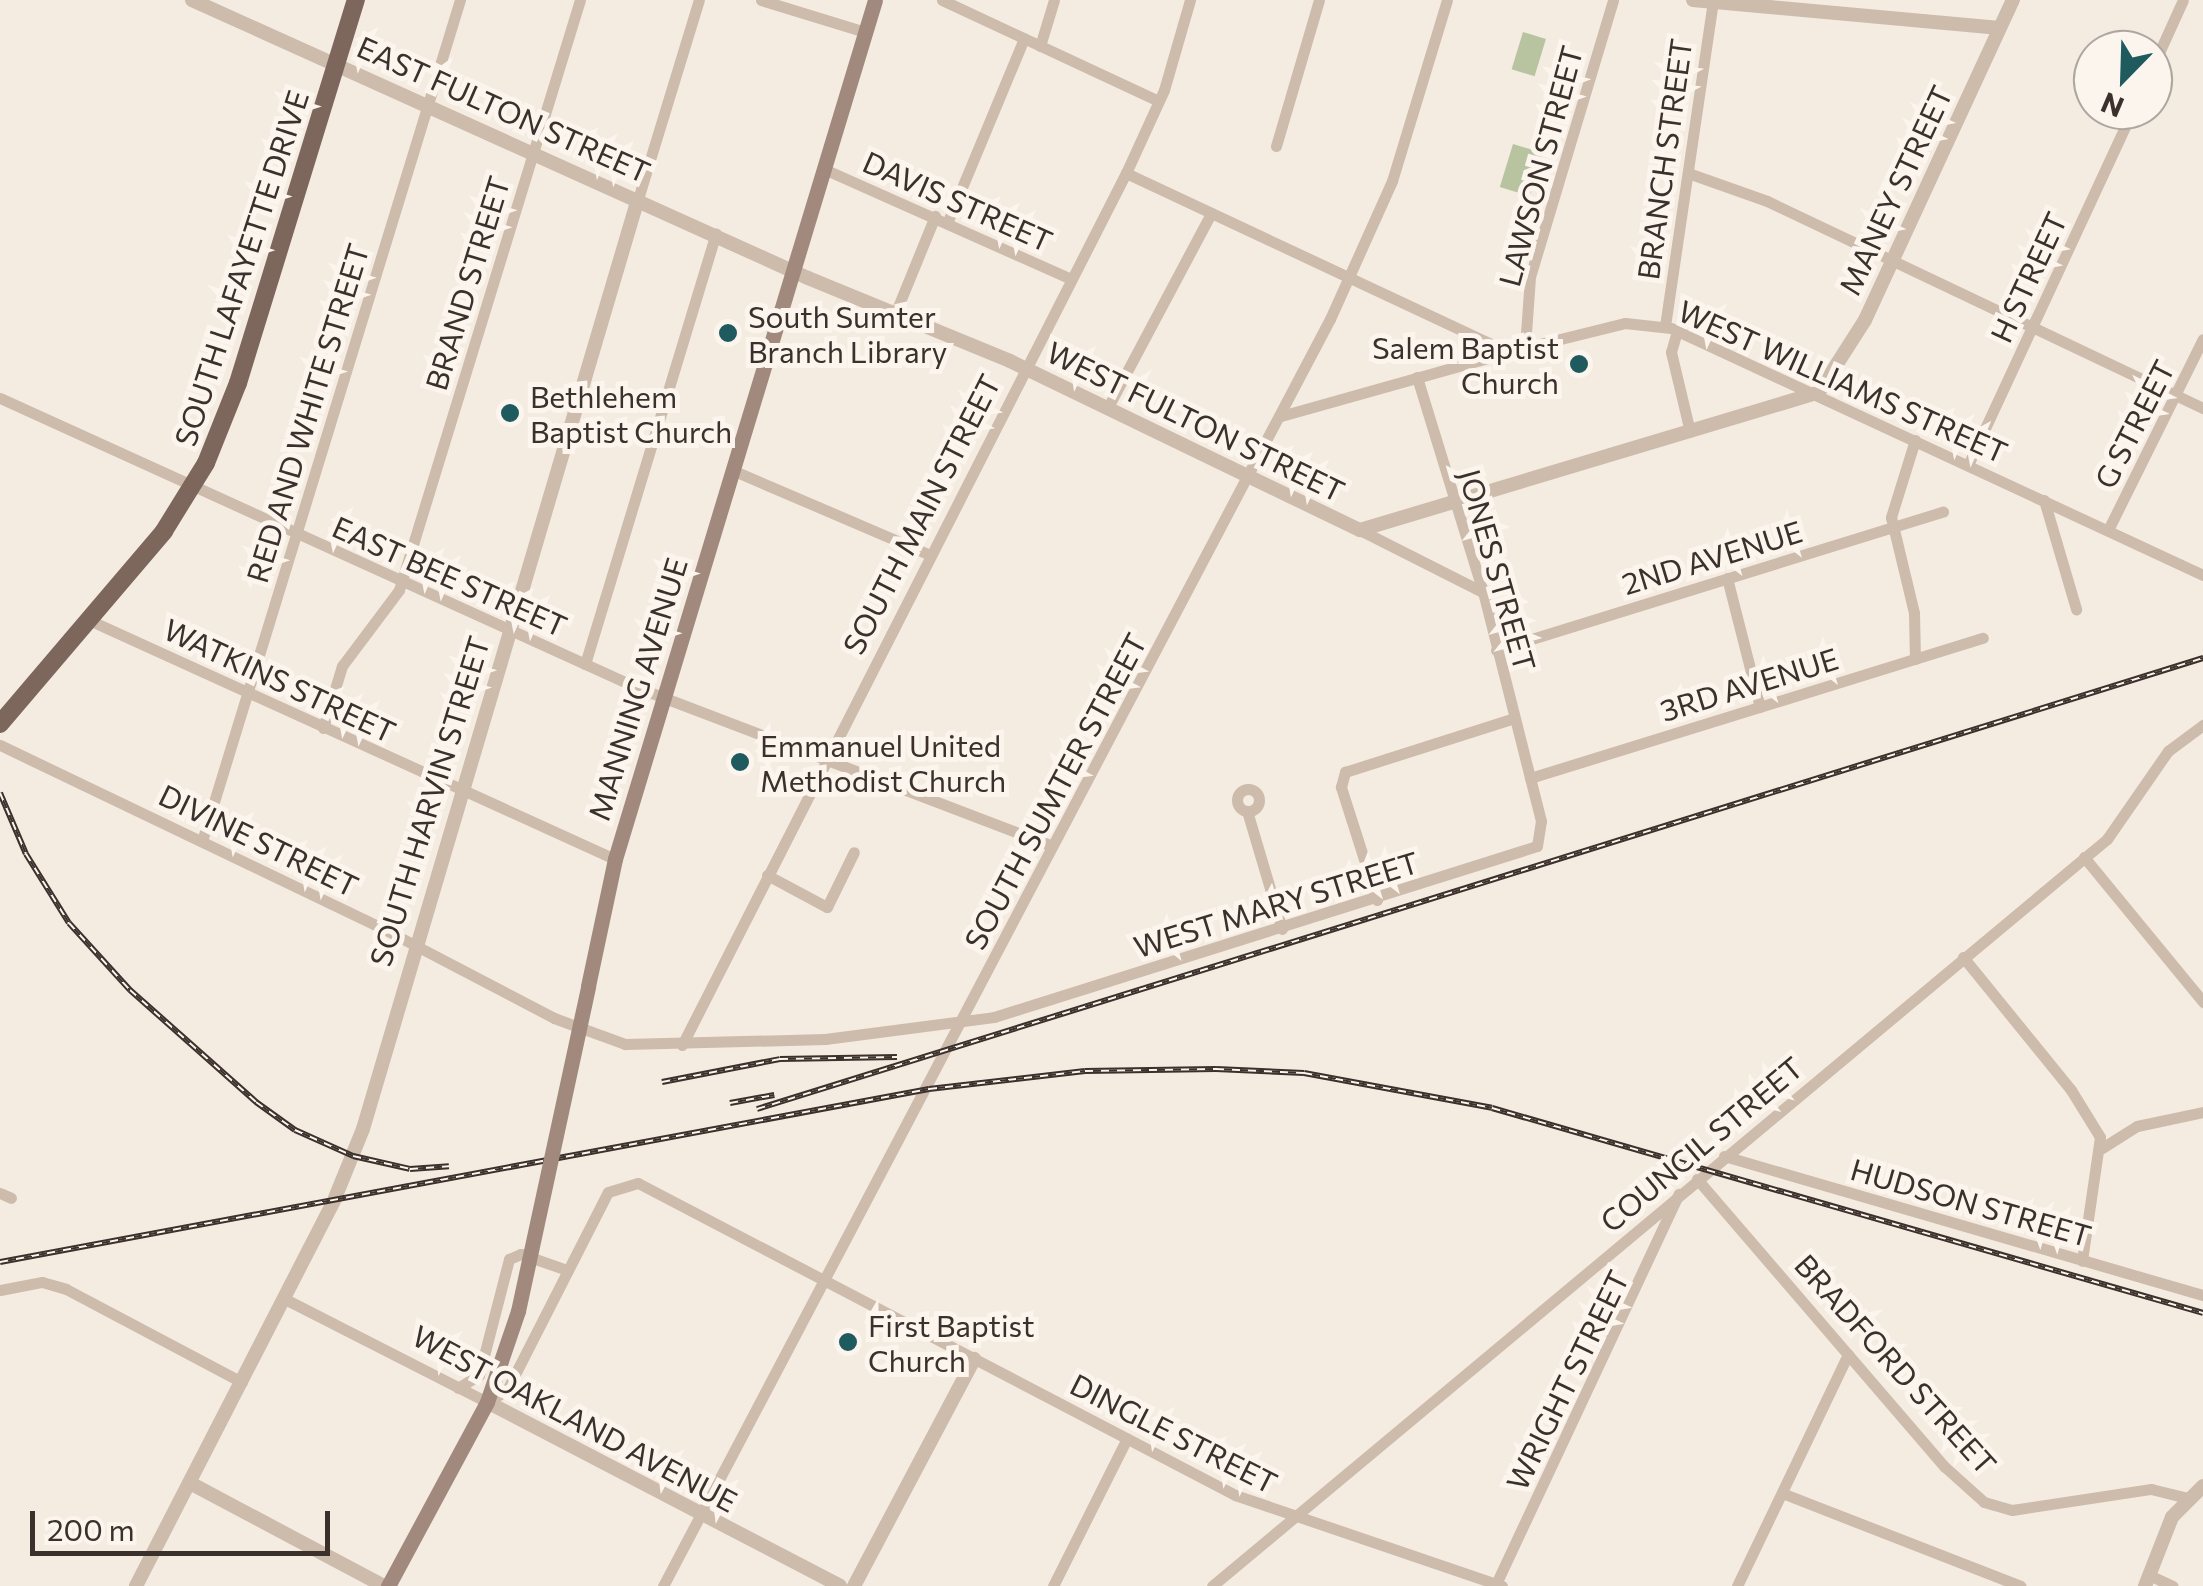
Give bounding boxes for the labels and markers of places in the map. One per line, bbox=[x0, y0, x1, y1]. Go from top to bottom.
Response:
place label: South Sumter Branch Library bbox=[748, 298, 947, 368]
marker: South Sumter Branch Library bbox=[717, 322, 739, 344]
place label: Salem Baptist Church bbox=[1372, 329, 1559, 400]
marker: Salem Baptist Church bbox=[1568, 353, 1590, 375]
place label: Bethlehem Baptist Church bbox=[530, 378, 732, 448]
marker: Bethlehem Baptist Church bbox=[499, 402, 521, 424]
place label: Emmanuel United Methodist Church bbox=[760, 727, 1006, 798]
marker: Emmanuel United Methodist Church bbox=[729, 751, 751, 773]
place label: First Baptist Church bbox=[868, 1307, 1034, 1378]
marker: First Baptist Church bbox=[837, 1331, 859, 1353]

